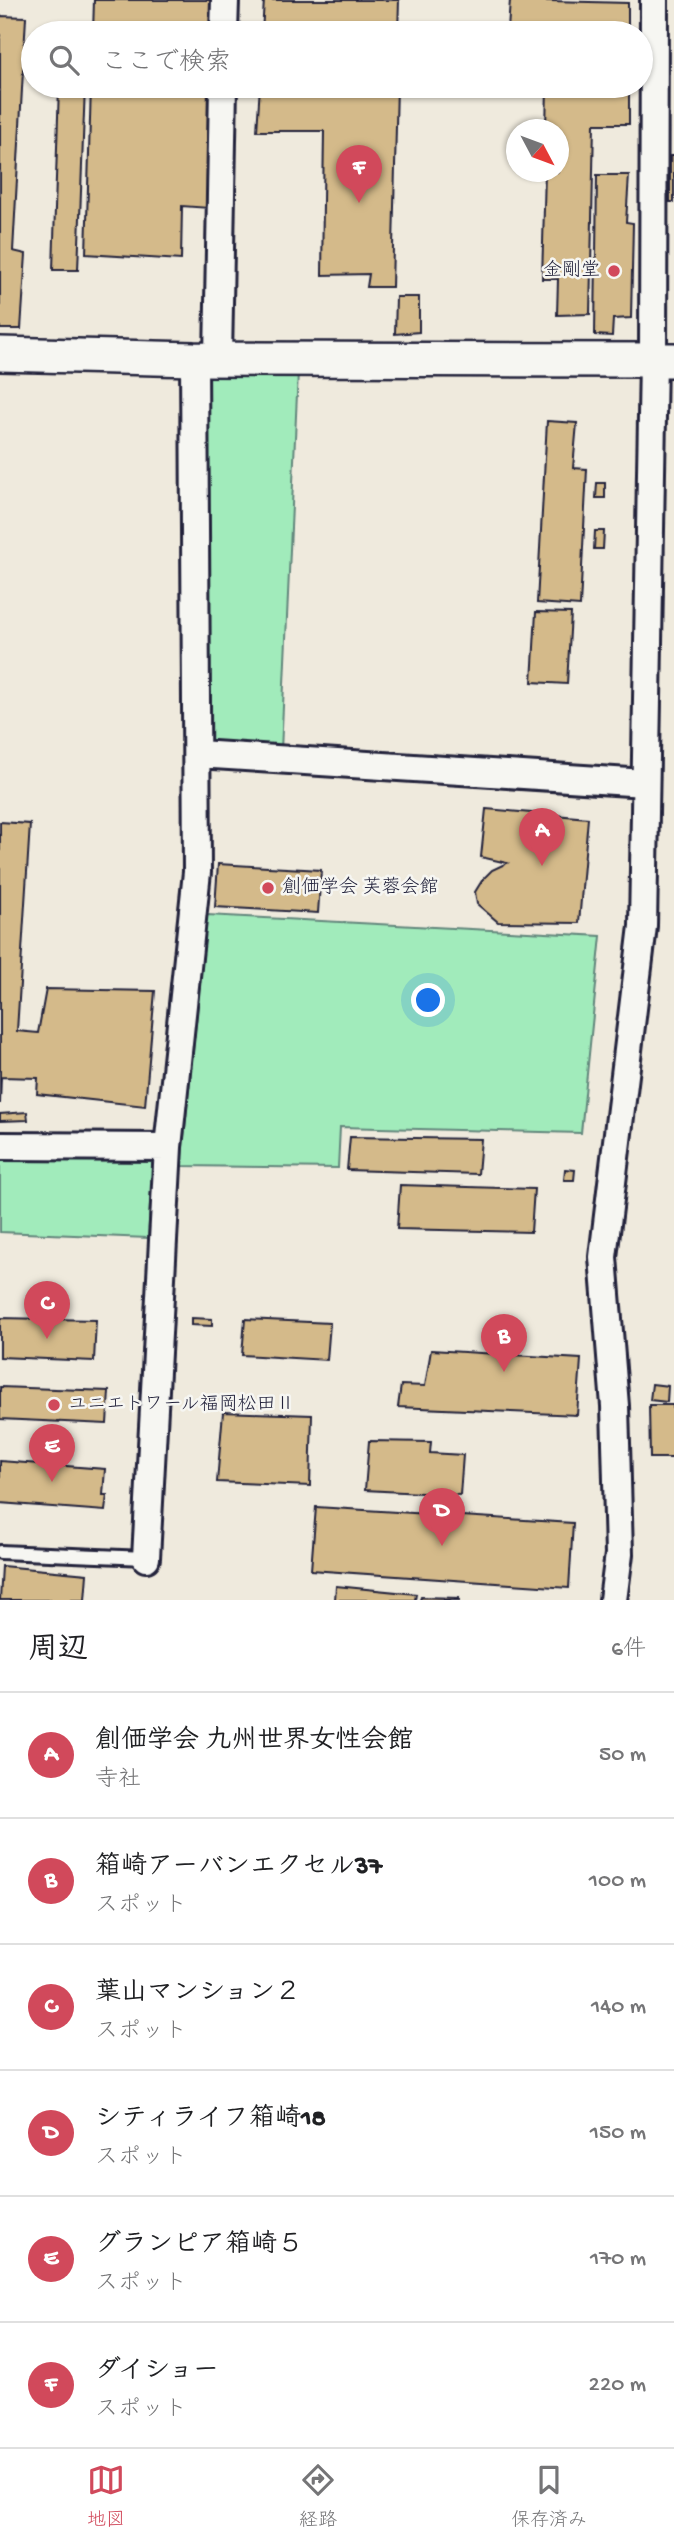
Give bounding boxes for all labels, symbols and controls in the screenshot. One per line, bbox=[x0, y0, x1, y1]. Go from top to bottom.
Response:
search box bbox=[21, 21, 653, 98]
icon: search bbox=[45, 41, 83, 79]
text: ここで検索 bbox=[101, 49, 231, 80]
north arrow bbox=[506, 119, 569, 182]
pin: F bbox=[336, 145, 382, 203]
place label: 金剛堂 bbox=[543, 259, 600, 283]
marker: 金剛堂 bbox=[606, 263, 622, 279]
pin: A bbox=[519, 808, 565, 866]
place label: 創価学会 芙蓉会館 bbox=[282, 876, 439, 900]
marker: 創価学会 芙蓉会館 bbox=[260, 880, 276, 896]
your location bbox=[411, 983, 445, 1017]
pin: C bbox=[24, 1281, 70, 1339]
pin: B bbox=[481, 1314, 527, 1372]
place label: ユニエトワール福岡松田Ⅱ bbox=[68, 1394, 295, 1417]
marker: ユニエトワール福岡松田Ⅱ bbox=[46, 1397, 62, 1413]
pin: E bbox=[29, 1424, 75, 1482]
pin: D bbox=[419, 1488, 465, 1546]
text: 周辺 bbox=[28, 1634, 88, 1669]
text: 6件 bbox=[611, 1637, 646, 1664]
text: 創価学会 九州世界女性会館 bbox=[95, 1727, 413, 1758]
text: A bbox=[44, 1742, 58, 1769]
text: 50 m bbox=[599, 1742, 646, 1769]
text: 寺社 bbox=[95, 1767, 141, 1794]
text: 箱崎アーバンエクセル37 bbox=[95, 1853, 382, 1884]
text: B bbox=[45, 1868, 57, 1895]
text: 100 m bbox=[589, 1868, 646, 1895]
text: スポット bbox=[95, 1893, 187, 1920]
text: 葉山マンション２ bbox=[95, 1979, 301, 2010]
text: C bbox=[45, 1994, 57, 2021]
text: 140 m bbox=[591, 1994, 646, 2021]
text: スポット bbox=[95, 2019, 187, 2046]
text: シティライフ箱崎18 bbox=[95, 2105, 326, 2136]
text: D bbox=[44, 2120, 59, 2147]
text: 150 m bbox=[590, 2120, 646, 2147]
text: スポット bbox=[95, 2145, 187, 2172]
text: グランピア箱崎５ bbox=[95, 2231, 303, 2262]
text: E bbox=[44, 2246, 58, 2273]
text: 170 m bbox=[590, 2246, 646, 2273]
text: スポット bbox=[95, 2271, 187, 2298]
text: ダイショー bbox=[95, 2357, 219, 2388]
text: F bbox=[45, 2372, 57, 2399]
text: 220 m bbox=[589, 2372, 646, 2399]
text: スポット bbox=[95, 2397, 187, 2424]
tab: 地図 bbox=[87, 2461, 125, 2533]
tab: 経路 bbox=[299, 2461, 337, 2533]
tab: 保存済み bbox=[511, 2461, 587, 2533]

